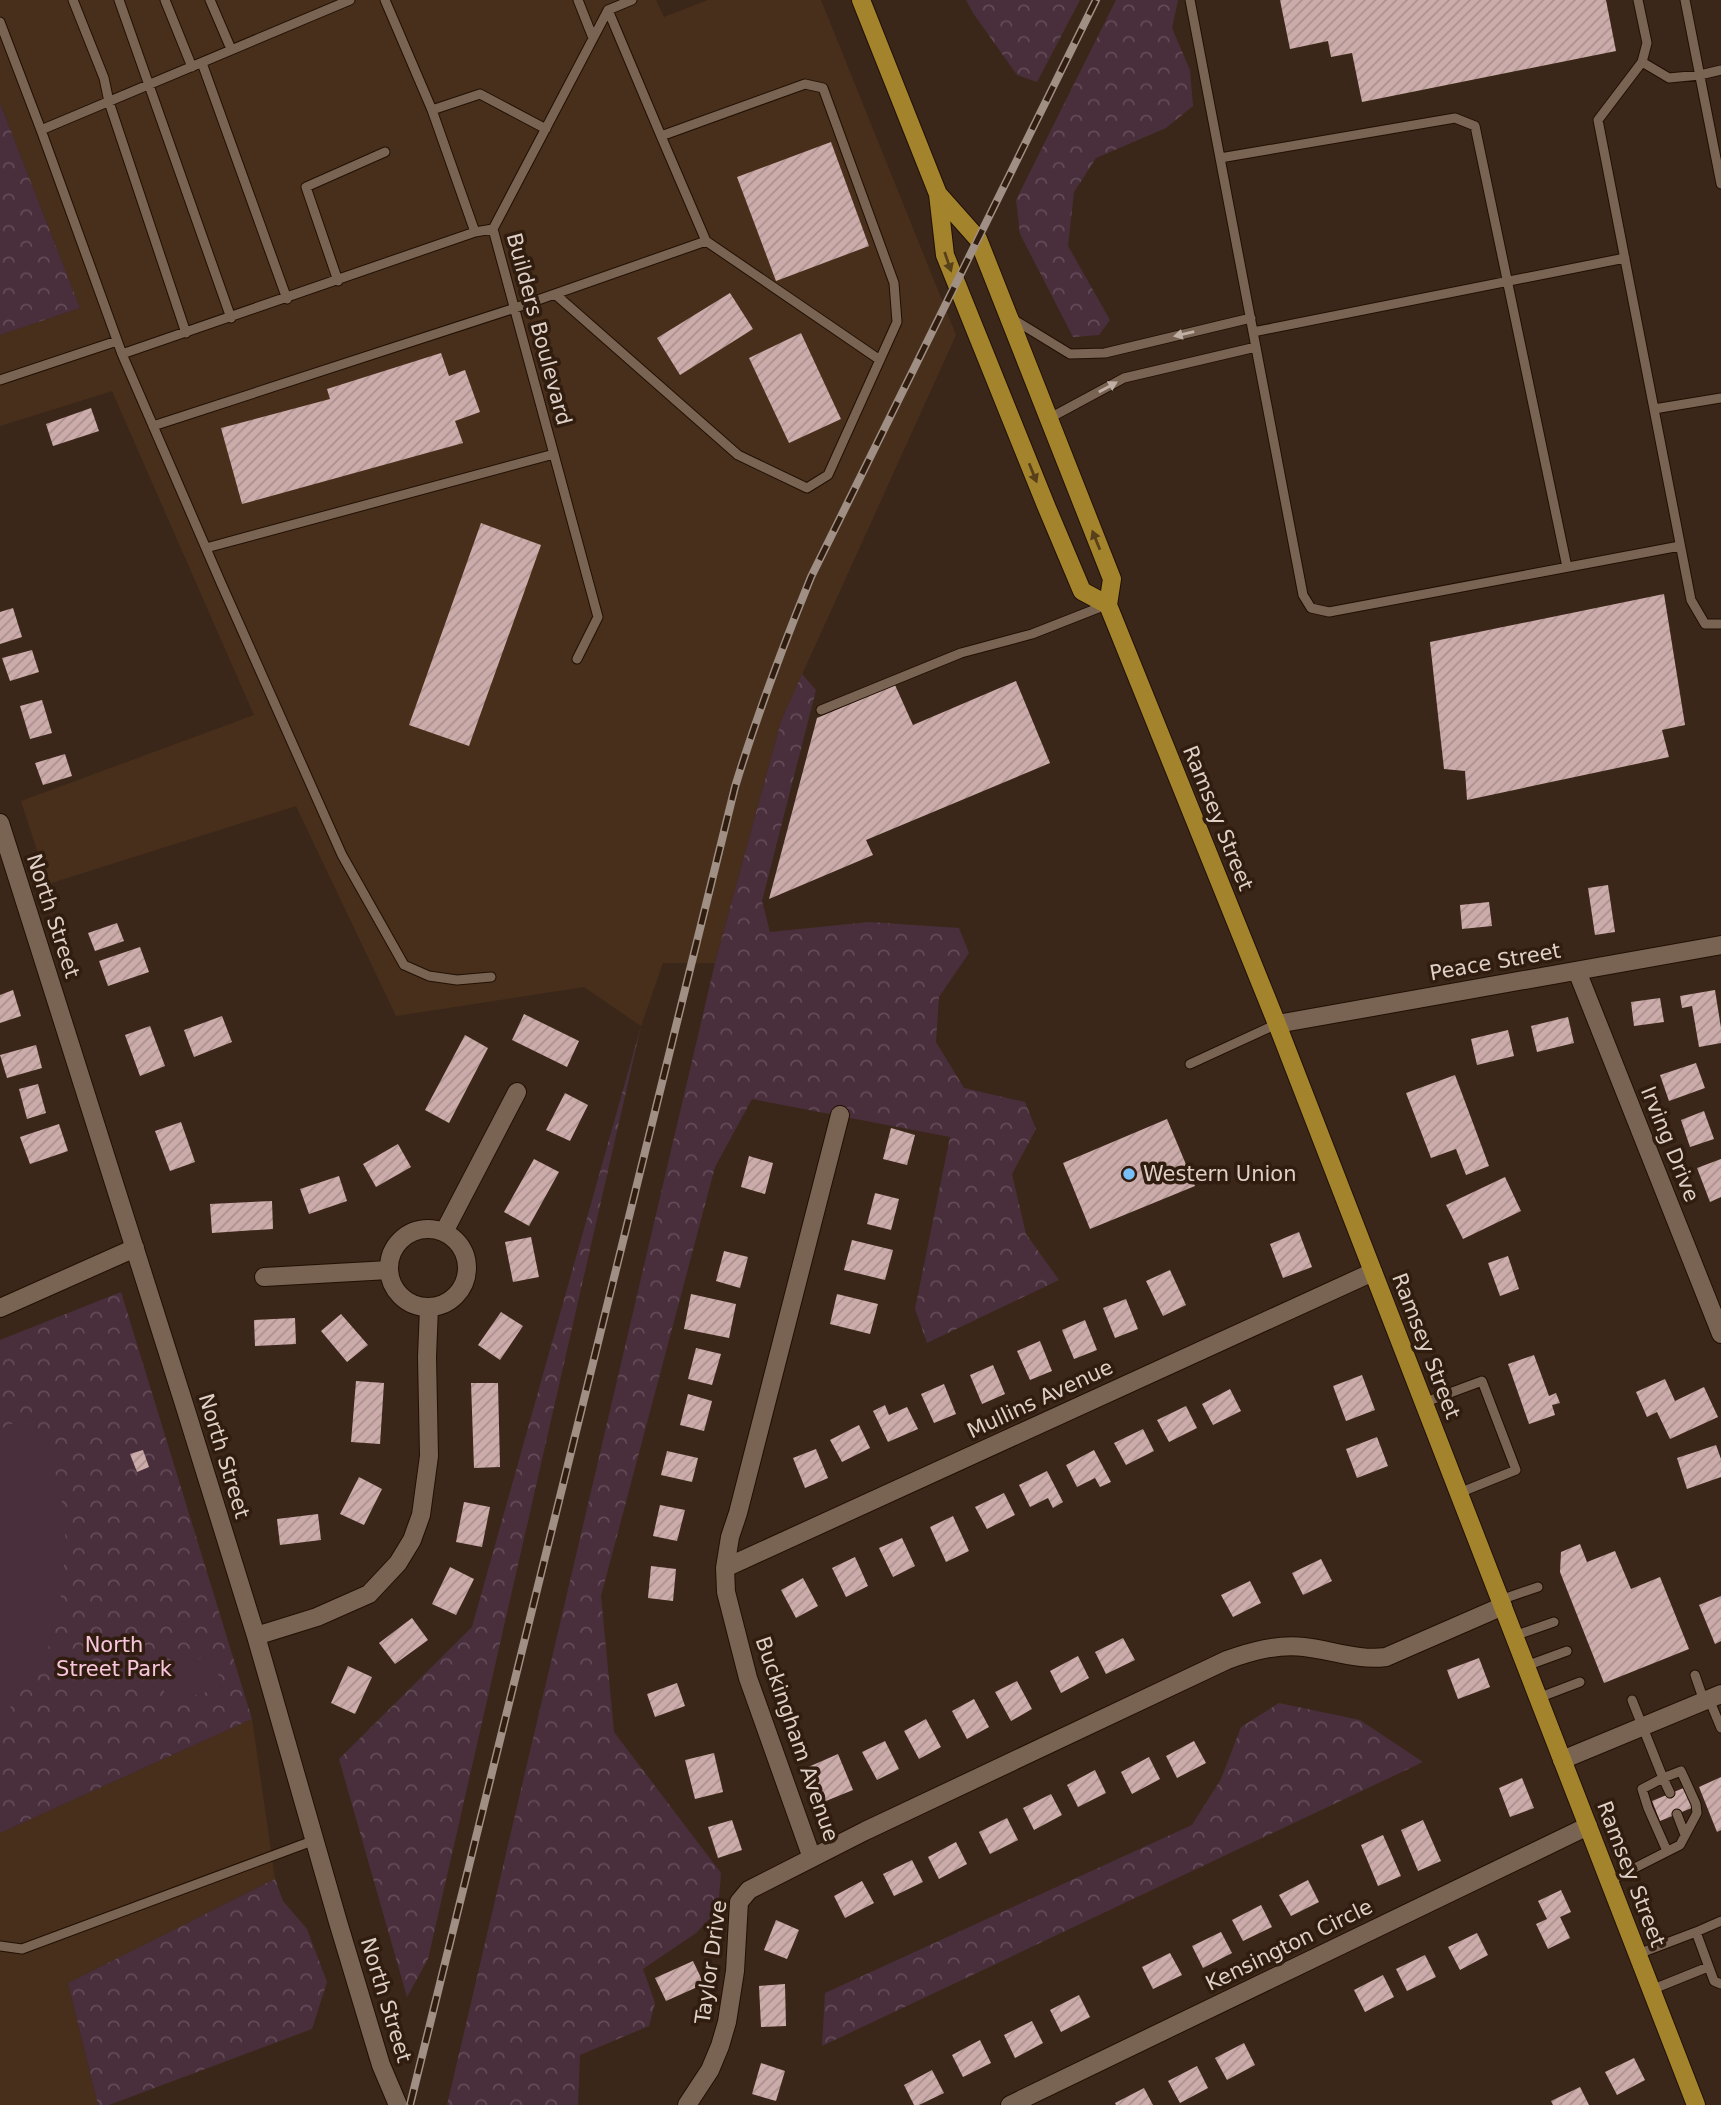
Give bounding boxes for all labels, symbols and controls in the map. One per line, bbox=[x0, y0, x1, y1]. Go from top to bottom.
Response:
street label: Builders Boulevard bbox=[502, 230, 576, 428]
one-way arrow bbox=[943, 251, 954, 272]
one-way arrow bbox=[1173, 329, 1195, 340]
one-way arrow bbox=[1098, 381, 1118, 393]
one-way arrow bbox=[1028, 462, 1039, 483]
one-way arrow bbox=[1091, 529, 1102, 550]
street label: Ramsey Street bbox=[1178, 742, 1258, 894]
street label: North Street bbox=[22, 851, 84, 981]
street label: Peace Street bbox=[1428, 939, 1562, 985]
street label: Irving Drive bbox=[1636, 1083, 1704, 1205]
place label: Western Union bbox=[1143, 1162, 1296, 1186]
marker: Western Union bbox=[1121, 1166, 1137, 1182]
street label: Ramsey Street bbox=[1387, 1270, 1465, 1422]
street label: Mullins Avenue bbox=[963, 1355, 1117, 1443]
street label: North Street bbox=[194, 1391, 254, 1521]
park label: North Street Park bbox=[56, 1633, 173, 1681]
street label: Buckingham Avenue bbox=[751, 1633, 843, 1845]
street label: Ramsey Street bbox=[1592, 1798, 1670, 1950]
street label: Kensington Circle bbox=[1202, 1894, 1376, 1996]
street label: Taylor Drive bbox=[690, 1899, 732, 2026]
street label: North Street bbox=[356, 1935, 416, 2065]

